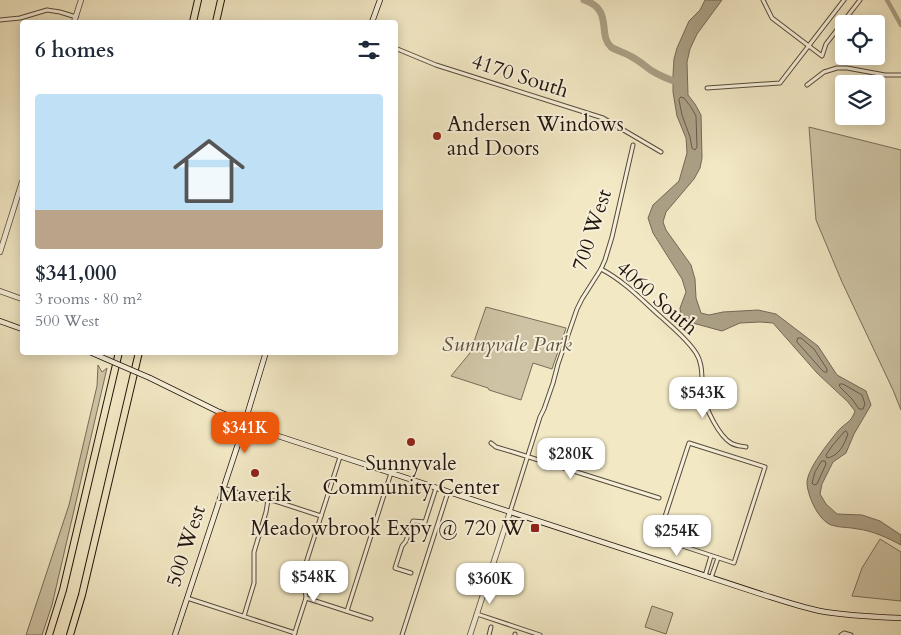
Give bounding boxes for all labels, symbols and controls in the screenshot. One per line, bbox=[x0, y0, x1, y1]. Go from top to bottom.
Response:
map controls bbox=[835, 15, 885, 125]
button: locate bbox=[835, 15, 885, 65]
text: 6 homes bbox=[35, 36, 114, 65]
icon: filters bbox=[355, 36, 383, 64]
street label: 4170 South bbox=[468, 47, 573, 105]
button: layers bbox=[835, 75, 885, 125]
place label: Andersen Windows and Doors bbox=[447, 110, 624, 163]
icon: home bbox=[164, 126, 254, 216]
marker: Andersen Windows and Doors bbox=[431, 130, 443, 142]
street label: 700 West bbox=[565, 185, 619, 275]
street label: 4060 South bbox=[610, 254, 705, 342]
text: $341,000 bbox=[35, 259, 116, 288]
text: 3 rooms · 80 m² bbox=[35, 288, 142, 310]
text: 500 West bbox=[35, 310, 99, 332]
park label: Sunnyvale Park bbox=[442, 330, 573, 359]
pin: $543K bbox=[668, 376, 738, 419]
text: $543K bbox=[680, 382, 726, 404]
pin: $341K bbox=[210, 412, 280, 454]
text: $341K bbox=[222, 417, 268, 439]
marker: Sunnyvale Community Center bbox=[405, 436, 417, 448]
pin: $280K bbox=[536, 438, 606, 480]
text: $280K bbox=[548, 443, 594, 465]
place label: Sunnyvale Community Center bbox=[322, 449, 500, 502]
marker: Maverik bbox=[249, 467, 261, 479]
place label: Maverik bbox=[218, 480, 293, 509]
street label: 500 West bbox=[159, 501, 213, 591]
place label: Meadowbrook Expy @ 720 W bbox=[250, 514, 526, 543]
pin: $254K bbox=[642, 514, 712, 557]
text: $254K bbox=[654, 520, 700, 542]
marker: Meadowbrook Expy @ 720 W bbox=[529, 522, 541, 534]
pin: $548K bbox=[279, 560, 349, 603]
pin: $360K bbox=[455, 562, 525, 605]
text: $548K bbox=[291, 566, 337, 588]
text: $360K bbox=[467, 568, 513, 590]

